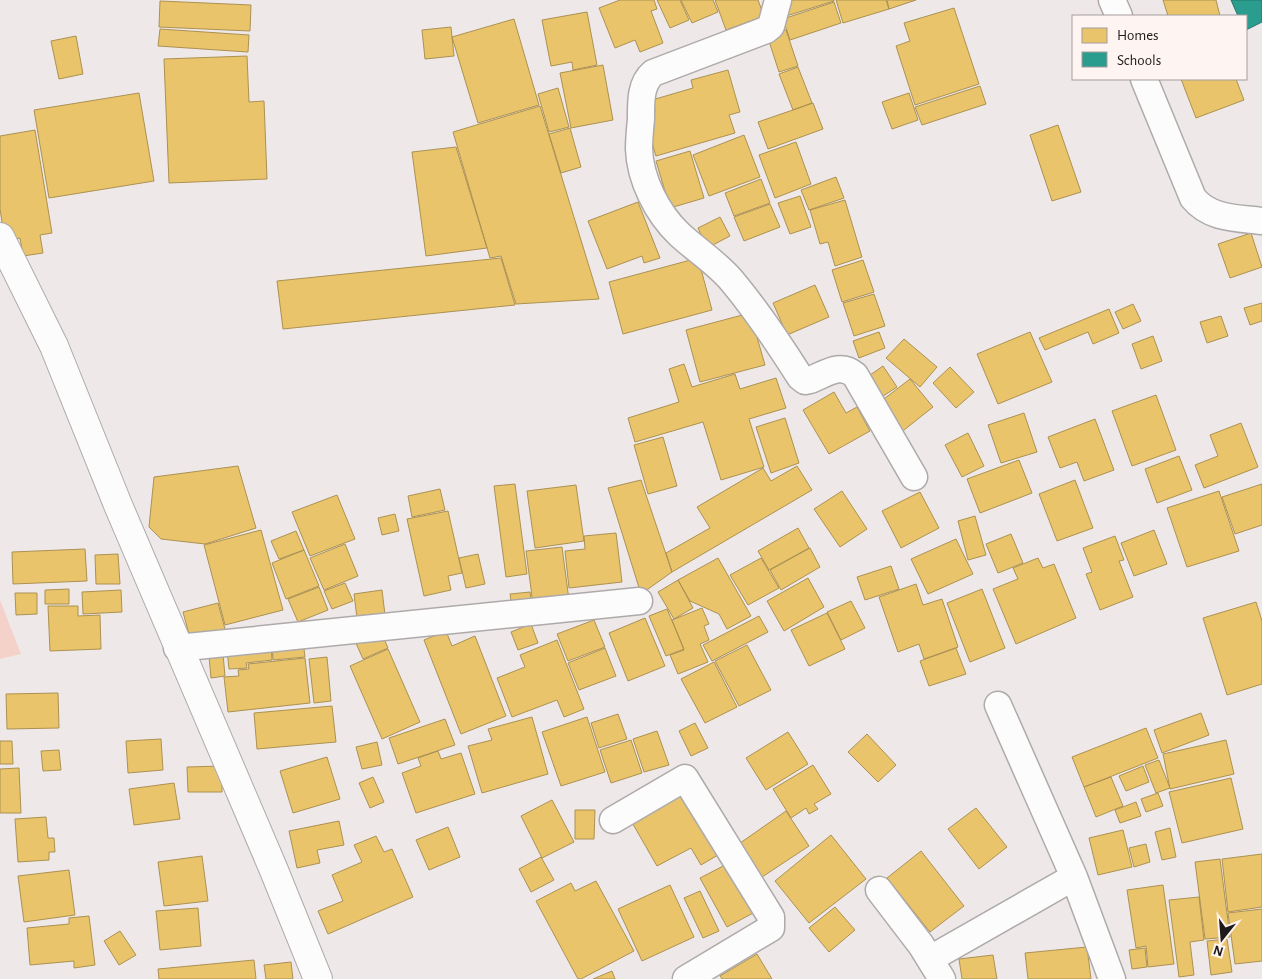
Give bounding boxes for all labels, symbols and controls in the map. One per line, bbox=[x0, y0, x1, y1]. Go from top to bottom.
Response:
legend bbox=[1072, 15, 1247, 80]
text: Homes bbox=[1117, 28, 1159, 43]
text: Schools bbox=[1117, 53, 1161, 68]
north arrow bbox=[1197, 914, 1247, 964]
text: N bbox=[1212, 942, 1225, 959]

